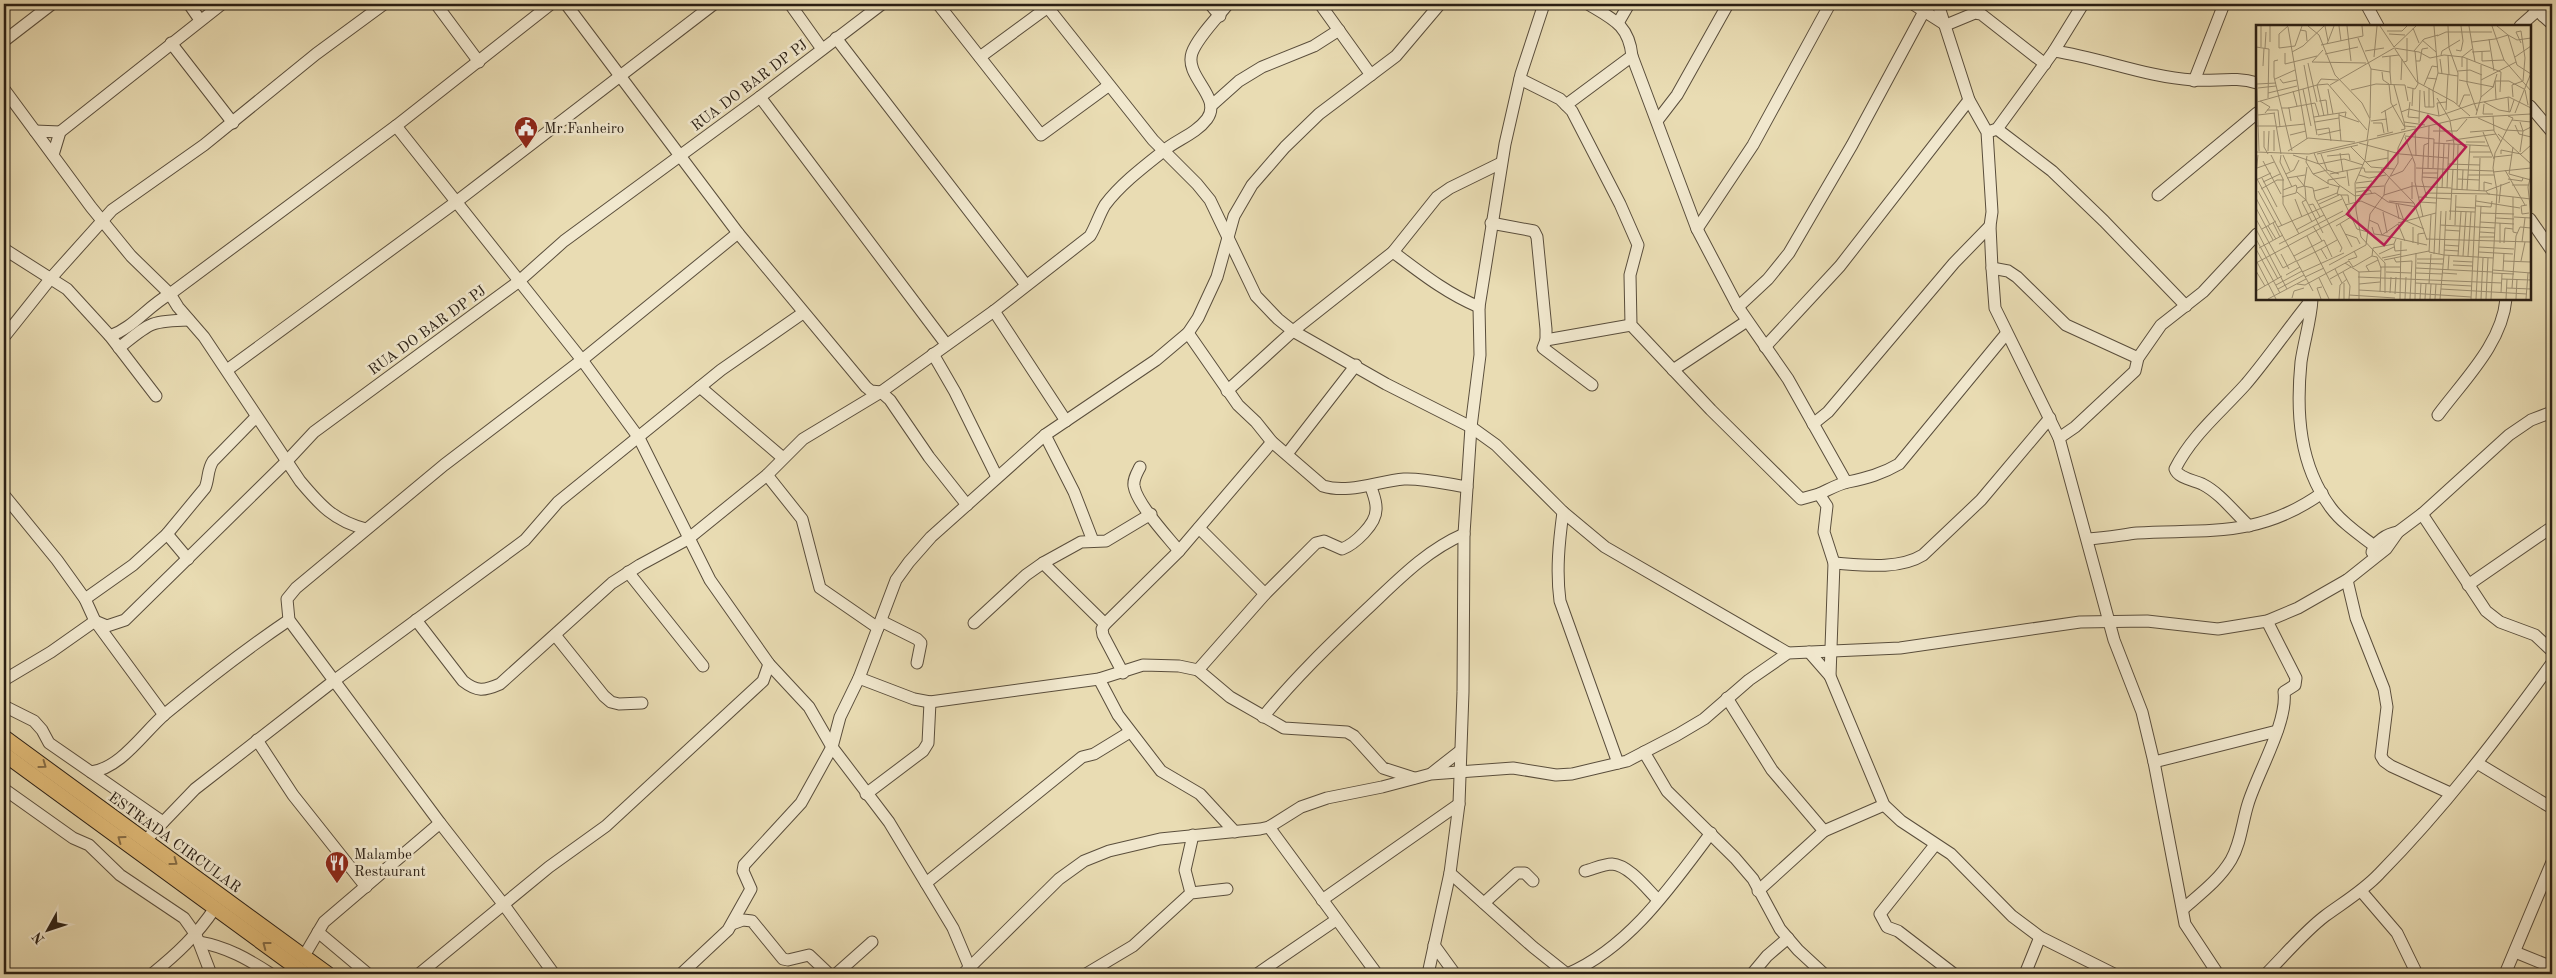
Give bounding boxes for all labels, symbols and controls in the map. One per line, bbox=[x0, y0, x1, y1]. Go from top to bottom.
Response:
inset map bbox=[2256, 25, 2531, 300]
street label: RUA DO BAR DP PJ bbox=[689, 38, 811, 135]
public building icon: Mr.Fanheiro bbox=[513, 115, 539, 149]
place label: Mr.Fanheiro bbox=[544, 122, 624, 137]
street label: RUA DO BAR DP PJ bbox=[366, 284, 489, 379]
one-way arrow bbox=[37, 760, 46, 768]
street label: ESTRADA CIRCULAR bbox=[105, 790, 243, 896]
one-way arrow bbox=[117, 836, 126, 845]
place label: Malambe Restaurant bbox=[354, 848, 426, 880]
restaurant icon: Malambe Restaurant bbox=[324, 850, 350, 884]
one-way arrow bbox=[168, 856, 177, 864]
north arrow bbox=[22, 906, 72, 956]
text: N bbox=[30, 929, 48, 946]
one-way arrow bbox=[262, 942, 272, 951]

